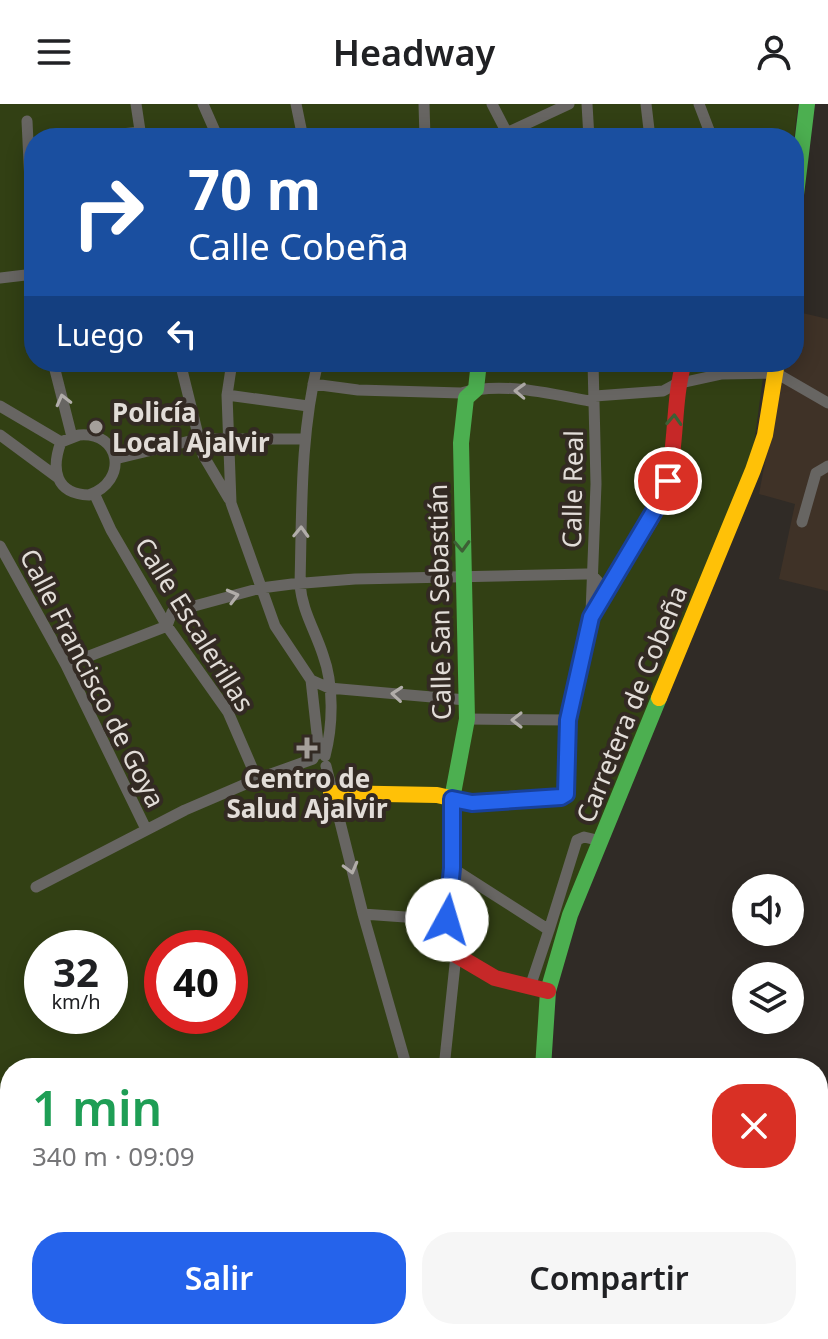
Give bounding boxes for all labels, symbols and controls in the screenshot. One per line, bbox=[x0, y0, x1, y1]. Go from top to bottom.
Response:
text: Headway bbox=[333, 28, 495, 77]
icon: menu bbox=[32, 30, 76, 74]
icon: person bbox=[752, 30, 796, 74]
text: 70 m bbox=[188, 150, 321, 226]
icon: right bbox=[56, 160, 160, 264]
text: Calle Cobeña bbox=[188, 222, 409, 271]
icon: left bbox=[160, 312, 204, 356]
text: Luego bbox=[56, 314, 144, 355]
one-way arrow bbox=[513, 382, 526, 399]
one-way arrow bbox=[55, 393, 72, 407]
place label: Policía Local Ajalvir bbox=[112, 394, 270, 460]
one-way arrow bbox=[665, 413, 682, 426]
marker: Policía Local Ajalvir bbox=[87, 418, 105, 436]
street label: Calle Real bbox=[553, 430, 591, 548]
pin bbox=[634, 447, 702, 515]
icon: arrive bbox=[646, 459, 690, 503]
street label: Calle San Sebastián bbox=[419, 484, 459, 720]
one-way arrow bbox=[293, 525, 310, 538]
street label: Calle Escalerillas bbox=[127, 530, 263, 718]
one-way arrow bbox=[454, 540, 471, 553]
street label: Calle Francisco de Goya bbox=[12, 542, 174, 814]
street label: Carretera de Cobeña bbox=[567, 580, 695, 828]
one-way arrow bbox=[225, 588, 239, 605]
one-way arrow bbox=[390, 686, 403, 703]
one-way arrow bbox=[510, 711, 523, 729]
marker: Centro de Salud Ajalvir bbox=[296, 737, 318, 759]
place label: Centro de Salud Ajalvir bbox=[226, 760, 388, 826]
one-way arrow bbox=[342, 861, 358, 874]
map controls bbox=[732, 874, 804, 1034]
button: sound bbox=[732, 874, 804, 946]
position arrow bbox=[405, 878, 489, 962]
speed limit sign: 40 bbox=[144, 930, 248, 1034]
text: 32 bbox=[53, 944, 99, 999]
button: layers bbox=[732, 962, 804, 1034]
text: km/h bbox=[51, 988, 101, 1015]
text: 1 min bbox=[32, 1075, 162, 1140]
button: close bbox=[712, 1084, 796, 1168]
text: 340 m · 09:09 bbox=[32, 1138, 195, 1174]
button: Salir bbox=[32, 1232, 406, 1324]
button: Compartir bbox=[422, 1232, 796, 1324]

